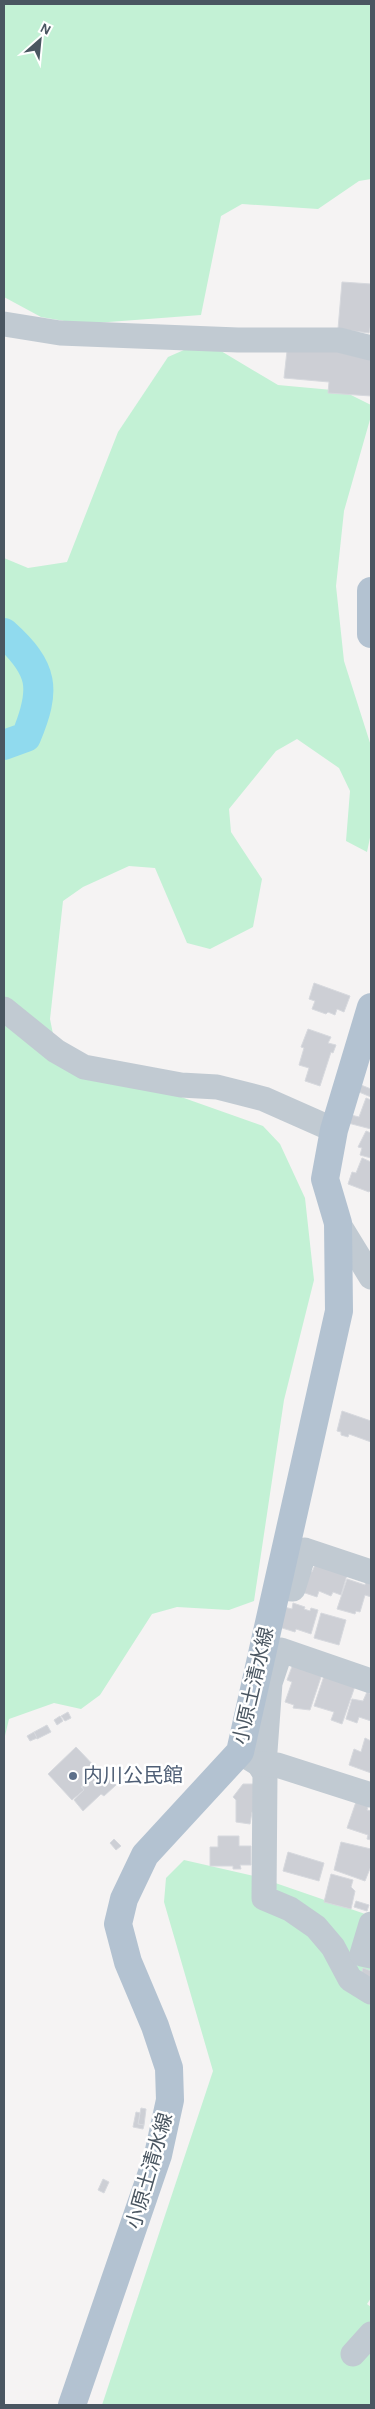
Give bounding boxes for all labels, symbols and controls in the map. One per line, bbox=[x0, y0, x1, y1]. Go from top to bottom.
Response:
north arrow bbox=[15, 15, 65, 65]
text: N bbox=[38, 21, 53, 38]
street label: 小原土清水線 bbox=[229, 1625, 277, 1747]
place label: 内川公民館 bbox=[83, 1765, 183, 1786]
marker: 内川公民館 bbox=[67, 1770, 79, 1782]
street label: 小原土清水線 bbox=[122, 2110, 176, 2231]

